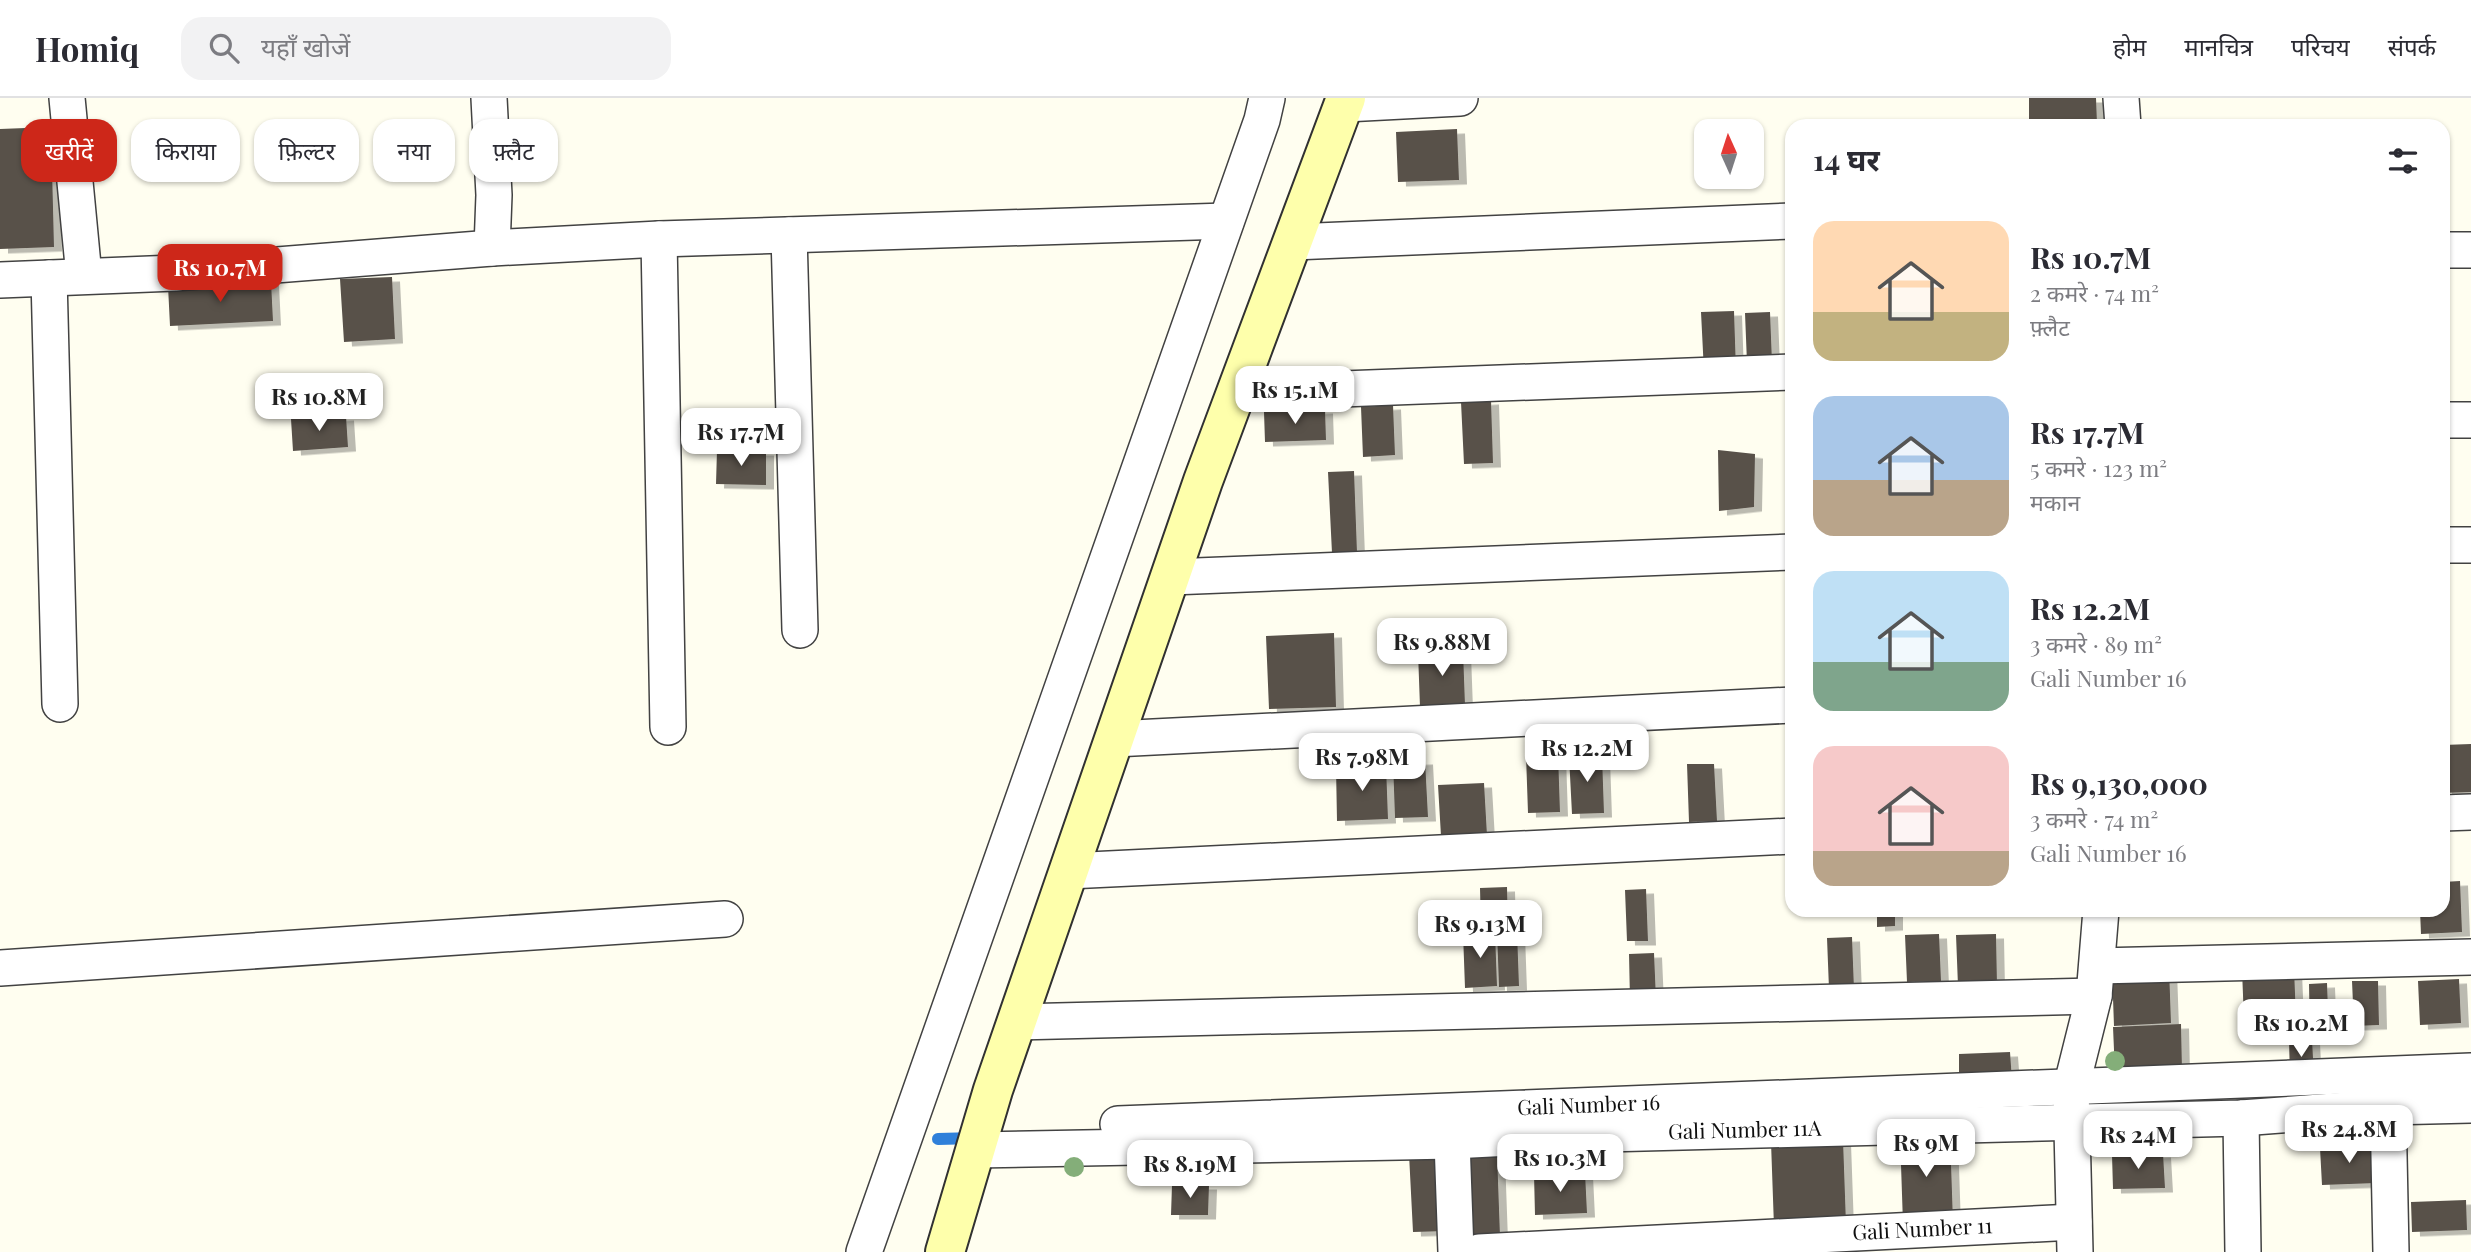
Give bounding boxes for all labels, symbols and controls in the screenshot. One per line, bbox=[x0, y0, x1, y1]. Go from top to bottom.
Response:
search box bbox=[181, 17, 671, 80]
text: Homiq bbox=[35, 26, 139, 70]
icon: search bbox=[205, 29, 243, 67]
text: यहाँ खोजें bbox=[261, 29, 350, 64]
text: होम bbox=[2113, 30, 2146, 62]
text: मानचित्र bbox=[2184, 30, 2253, 62]
text: परिचय bbox=[2291, 30, 2350, 62]
text: संपर्क bbox=[2388, 30, 2436, 62]
chip: खरीदें bbox=[21, 119, 117, 182]
chip: किराया bbox=[131, 119, 240, 182]
chip: फ़िल्टर bbox=[254, 119, 359, 182]
chip: नया bbox=[373, 119, 455, 182]
chip: फ़्लैट bbox=[469, 119, 558, 182]
north arrow bbox=[1694, 119, 1764, 189]
map controls bbox=[1694, 119, 1764, 189]
text: 14 घर bbox=[1813, 139, 1880, 179]
icon: filters bbox=[2384, 142, 2422, 180]
text: Rs 10.7M bbox=[2030, 237, 2151, 277]
pin: Rs 10.7M bbox=[148, 244, 292, 304]
icon: home bbox=[1869, 249, 1953, 333]
text: Rs 10.7M bbox=[173, 251, 267, 282]
text: 2 कमरे · 74 m² bbox=[2030, 277, 2159, 308]
text: फ़्लैट bbox=[2030, 311, 2070, 342]
pin: Rs 15.1M bbox=[1223, 366, 1367, 426]
text: Rs 15.1M bbox=[1251, 373, 1339, 404]
pin: Rs 10.8M bbox=[247, 374, 391, 433]
text: Rs 10.8M bbox=[271, 380, 367, 411]
pin: Rs 17.7M bbox=[669, 408, 813, 468]
text: Rs 17.7M bbox=[2030, 412, 2145, 452]
text: Rs 17.7M bbox=[697, 415, 785, 446]
icon: home bbox=[1869, 424, 1953, 508]
text: 5 कमरे · 123 m² bbox=[2030, 452, 2167, 483]
text: मकान bbox=[2030, 486, 2080, 517]
text: Rs 12.2M bbox=[2030, 588, 2150, 628]
icon: home bbox=[1869, 599, 1953, 683]
pin: Rs 9.88M bbox=[1370, 618, 1514, 678]
text: Rs 9.88M bbox=[1393, 625, 1491, 656]
text: 3 कमरे · 89 m² bbox=[2030, 628, 2162, 659]
text: Gali Number 16 bbox=[2030, 662, 2187, 693]
pin: Rs 12.2M bbox=[1515, 724, 1659, 784]
text: Rs 12.2M bbox=[1541, 731, 1633, 762]
pin: Rs 7.98M bbox=[1290, 734, 1434, 793]
text: Rs 7.98M bbox=[1315, 740, 1409, 771]
text: Rs 9,130,000 bbox=[2030, 763, 2208, 803]
icon: home bbox=[1869, 774, 1953, 858]
text: 3 कमरे · 74 m² bbox=[2030, 803, 2158, 834]
text: Gali Number 16 bbox=[2030, 837, 2187, 868]
pin: Rs 9.13M bbox=[1408, 900, 1552, 960]
text: Rs 9.13M bbox=[1434, 907, 1526, 938]
pin: Rs 10.2M bbox=[2229, 1000, 2373, 1059]
text: Rs 10.2M bbox=[2253, 1006, 2349, 1037]
street label: Gali Number 16 bbox=[1516, 1087, 1661, 1120]
pin: Rs 24.8M bbox=[2277, 1105, 2421, 1165]
pin: Rs 24M bbox=[2081, 1112, 2195, 1171]
text: Rs 24.8M bbox=[2301, 1112, 2397, 1143]
street label: Gali Number 11A bbox=[1668, 1113, 1822, 1144]
text: Rs 24M bbox=[2099, 1118, 2177, 1149]
pin: Rs 9M bbox=[1877, 1119, 1975, 1179]
text: Rs 9M bbox=[1893, 1126, 1959, 1157]
pin: Rs 10.3M bbox=[1488, 1134, 1632, 1194]
pin: Rs 8.19M bbox=[1118, 1140, 1262, 1200]
text: Rs 10.3M bbox=[1513, 1141, 1607, 1172]
text: Rs 8.19M bbox=[1143, 1147, 1237, 1178]
street label: Gali Number 11 bbox=[1852, 1210, 1993, 1245]

